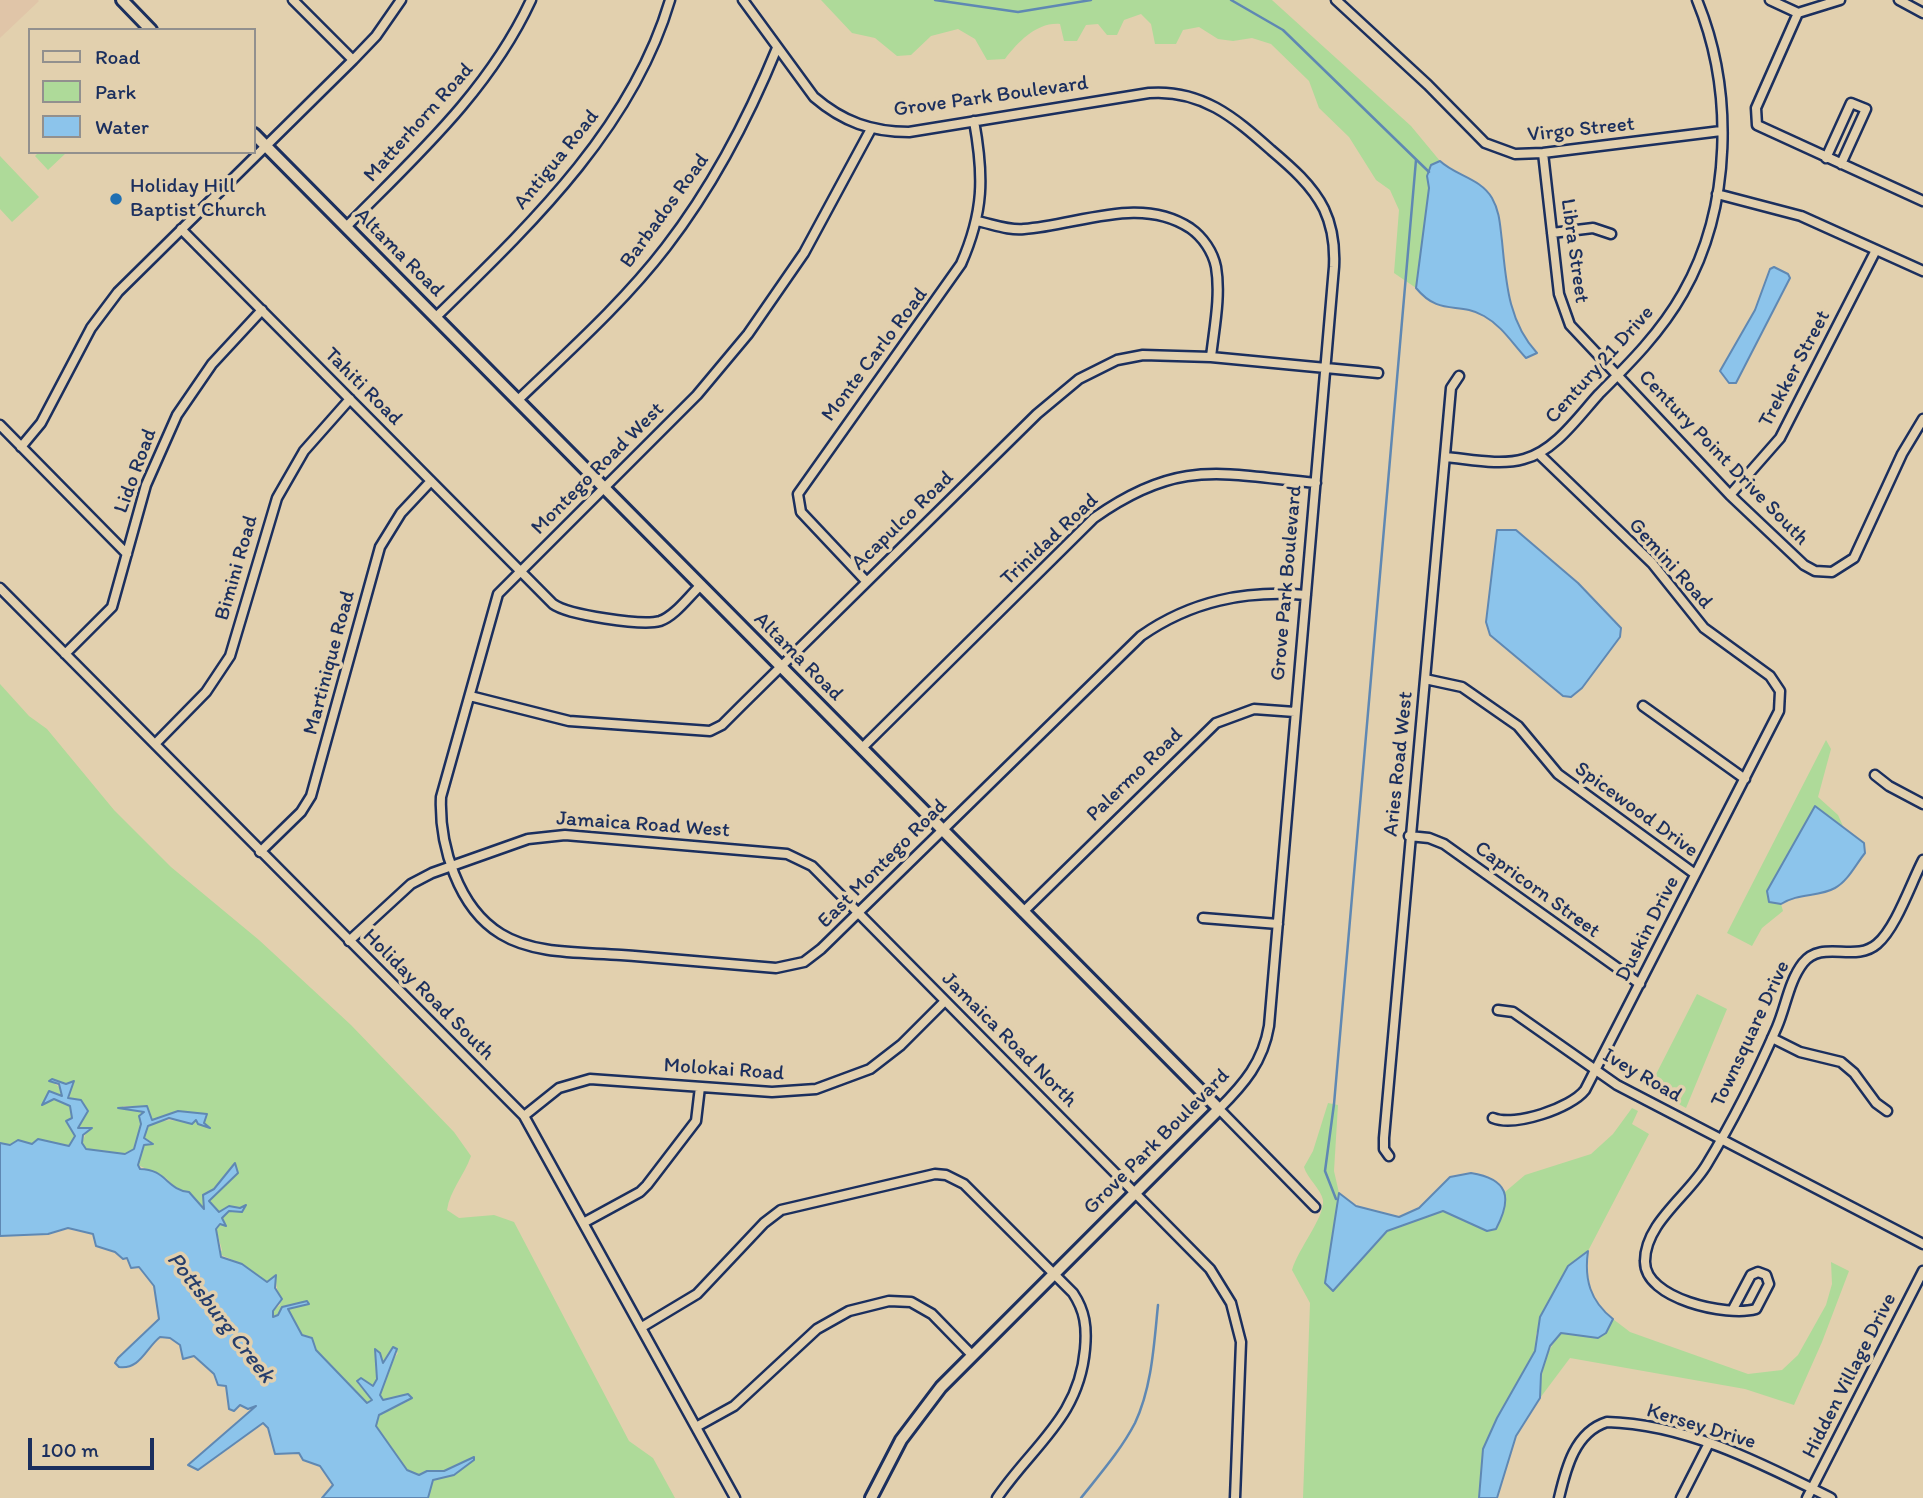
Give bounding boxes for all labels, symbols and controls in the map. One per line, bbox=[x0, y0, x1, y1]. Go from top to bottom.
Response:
legend bbox=[28, 28, 256, 154]
text: Road bbox=[95, 44, 140, 69]
street label: Matterhorn Road bbox=[359, 58, 479, 188]
street label: Grove Park Boulevard bbox=[892, 71, 1090, 123]
text: Park bbox=[95, 79, 136, 104]
street label: Antigua Road bbox=[509, 105, 605, 215]
street label: Virgo Street bbox=[1526, 112, 1636, 148]
text: Water bbox=[95, 114, 149, 139]
street label: Barbados Road bbox=[615, 149, 715, 273]
place label: Holiday Hill Baptist Church bbox=[130, 174, 266, 224]
marker: Holiday Hill Baptist Church bbox=[108, 191, 124, 207]
street label: Libra Street bbox=[1554, 197, 1594, 305]
street label: Altama Road bbox=[349, 203, 449, 303]
street label: Monte Carlo Road bbox=[816, 283, 934, 427]
street label: Century 21 Drive bbox=[1540, 301, 1660, 429]
street label: Trekker Street bbox=[1754, 306, 1836, 432]
street label: Tahiti Road bbox=[319, 343, 407, 431]
street label: Century Point Drive South bbox=[1633, 365, 1813, 551]
street label: Montego Road West bbox=[526, 397, 670, 541]
street label: Lido Road bbox=[109, 425, 163, 517]
street label: Acapulco Road bbox=[847, 466, 959, 576]
street label: Grove Park Boulevard bbox=[1266, 484, 1308, 682]
street label: Trinidad Road bbox=[996, 488, 1104, 592]
street label: Bimini Road bbox=[210, 512, 264, 624]
street label: Gemini Road bbox=[1622, 513, 1718, 615]
street label: Martinique Road bbox=[299, 588, 361, 738]
street label: Altama Road bbox=[748, 607, 848, 707]
street label: Aries Road West bbox=[1379, 690, 1419, 838]
street label: Palermo Road bbox=[1082, 723, 1188, 827]
street label: Spicewood Drive bbox=[1569, 757, 1703, 863]
street label: East Montego Road bbox=[813, 794, 953, 934]
street label: Jamaica Road West bbox=[555, 806, 731, 844]
street label: Capricorn Street bbox=[1469, 836, 1605, 944]
street label: Duskin Drive bbox=[1611, 872, 1685, 986]
street label: Holiday Road South bbox=[357, 924, 499, 1066]
street label: Townsquare Drive bbox=[1706, 957, 1796, 1111]
street label: Jamaica Road North bbox=[936, 967, 1082, 1113]
street label: Ivey Road bbox=[1598, 1043, 1686, 1109]
street label: Molokai Road bbox=[663, 1053, 785, 1087]
street label: Grove Park Boulevard bbox=[1079, 1064, 1235, 1220]
water label: Pottsburg Creek bbox=[160, 1247, 280, 1389]
street label: Hidden Village Drive bbox=[1797, 1289, 1903, 1463]
street label: Kersey Drive bbox=[1643, 1398, 1759, 1456]
scale bar bbox=[32, 1424, 158, 1468]
text: 100 m bbox=[41, 1437, 99, 1462]

